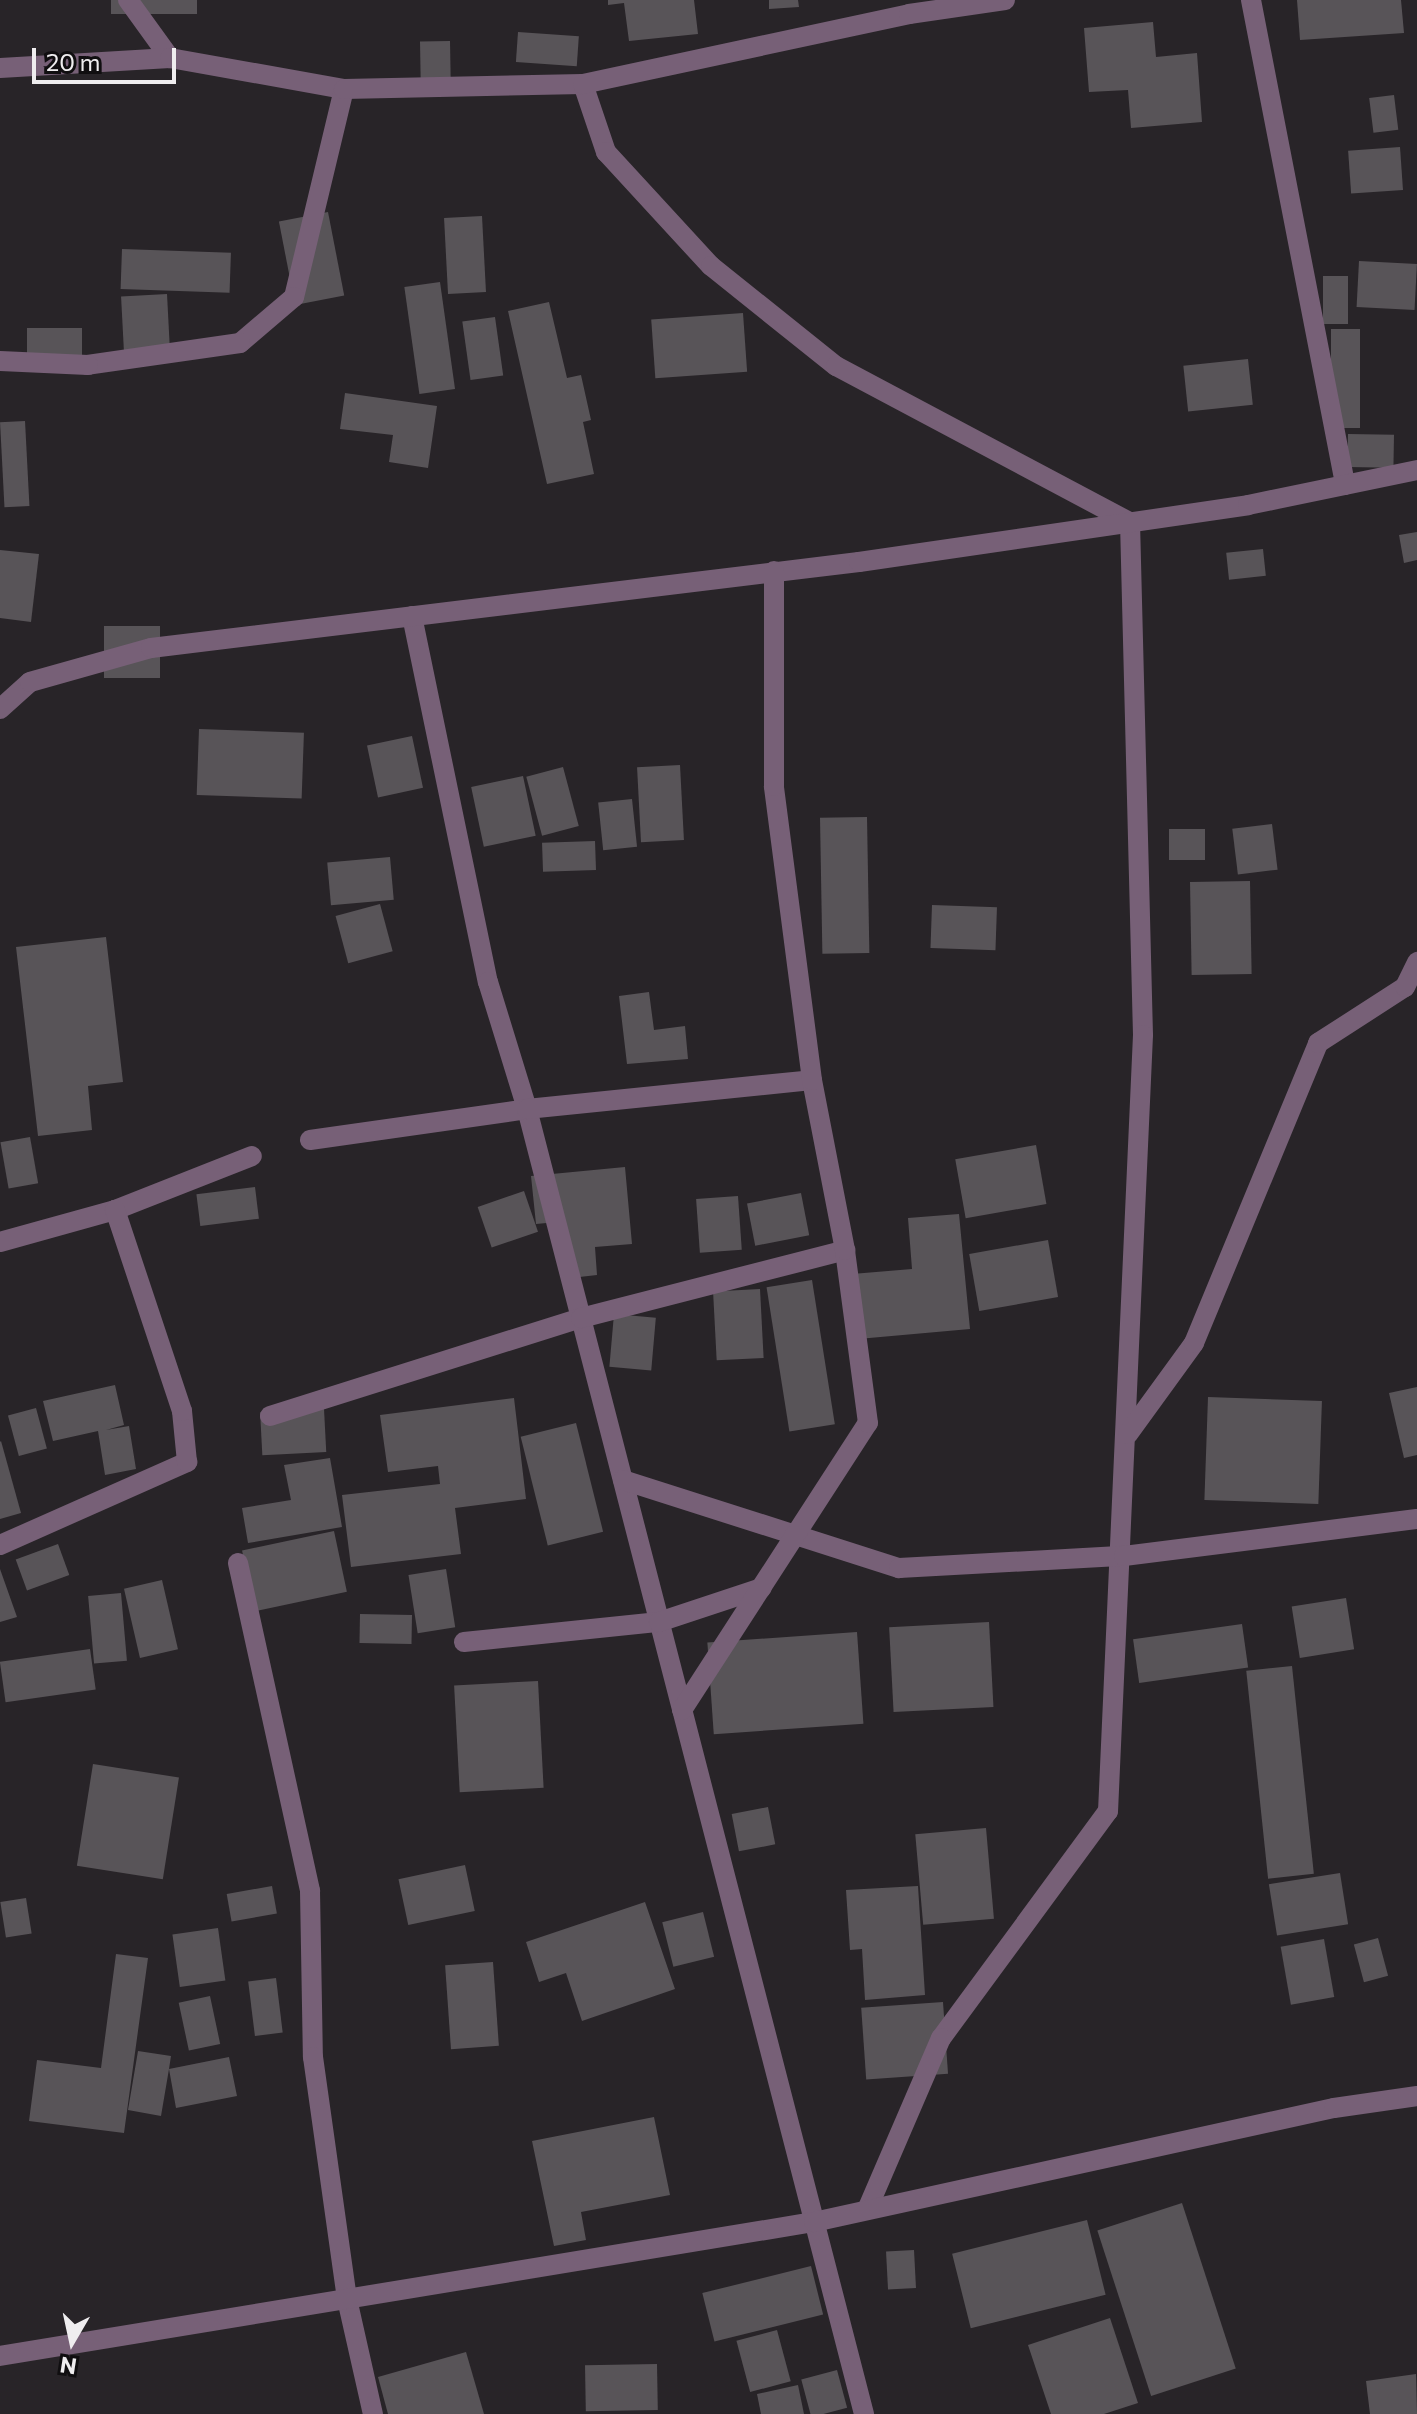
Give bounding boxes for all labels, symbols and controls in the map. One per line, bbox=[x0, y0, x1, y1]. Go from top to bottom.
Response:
scale bar bbox=[36, 32, 180, 82]
text: 20 m bbox=[46, 47, 100, 76]
north arrow bbox=[32, 2302, 112, 2382]
text: N bbox=[58, 2352, 78, 2381]

